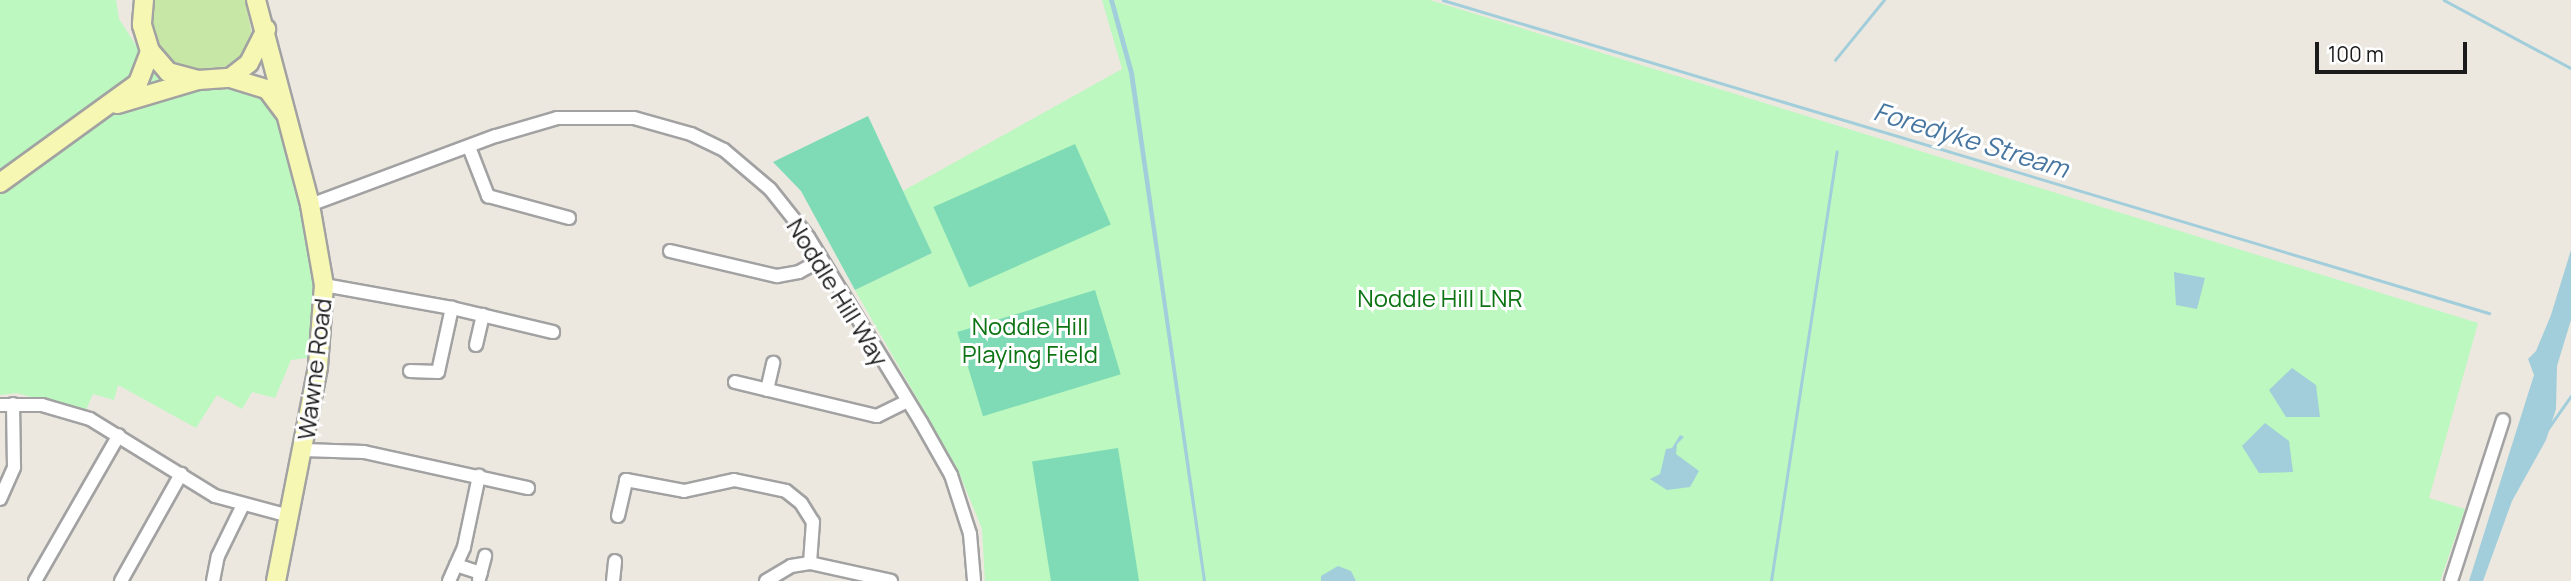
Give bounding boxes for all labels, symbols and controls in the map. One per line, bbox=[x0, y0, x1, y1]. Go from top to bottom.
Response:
scale bar bbox=[2319, 28, 2471, 72]
text: 100 m bbox=[2328, 40, 2384, 68]
water label: Foredyke Stream bbox=[1870, 96, 2072, 184]
street label: Noddle Hill Way bbox=[781, 213, 895, 371]
park label: Noddle Hill LNR bbox=[1357, 284, 1523, 312]
street label: Wawne Road bbox=[291, 297, 337, 441]
park label: Noddle Hill Playing Field bbox=[962, 312, 1098, 368]

